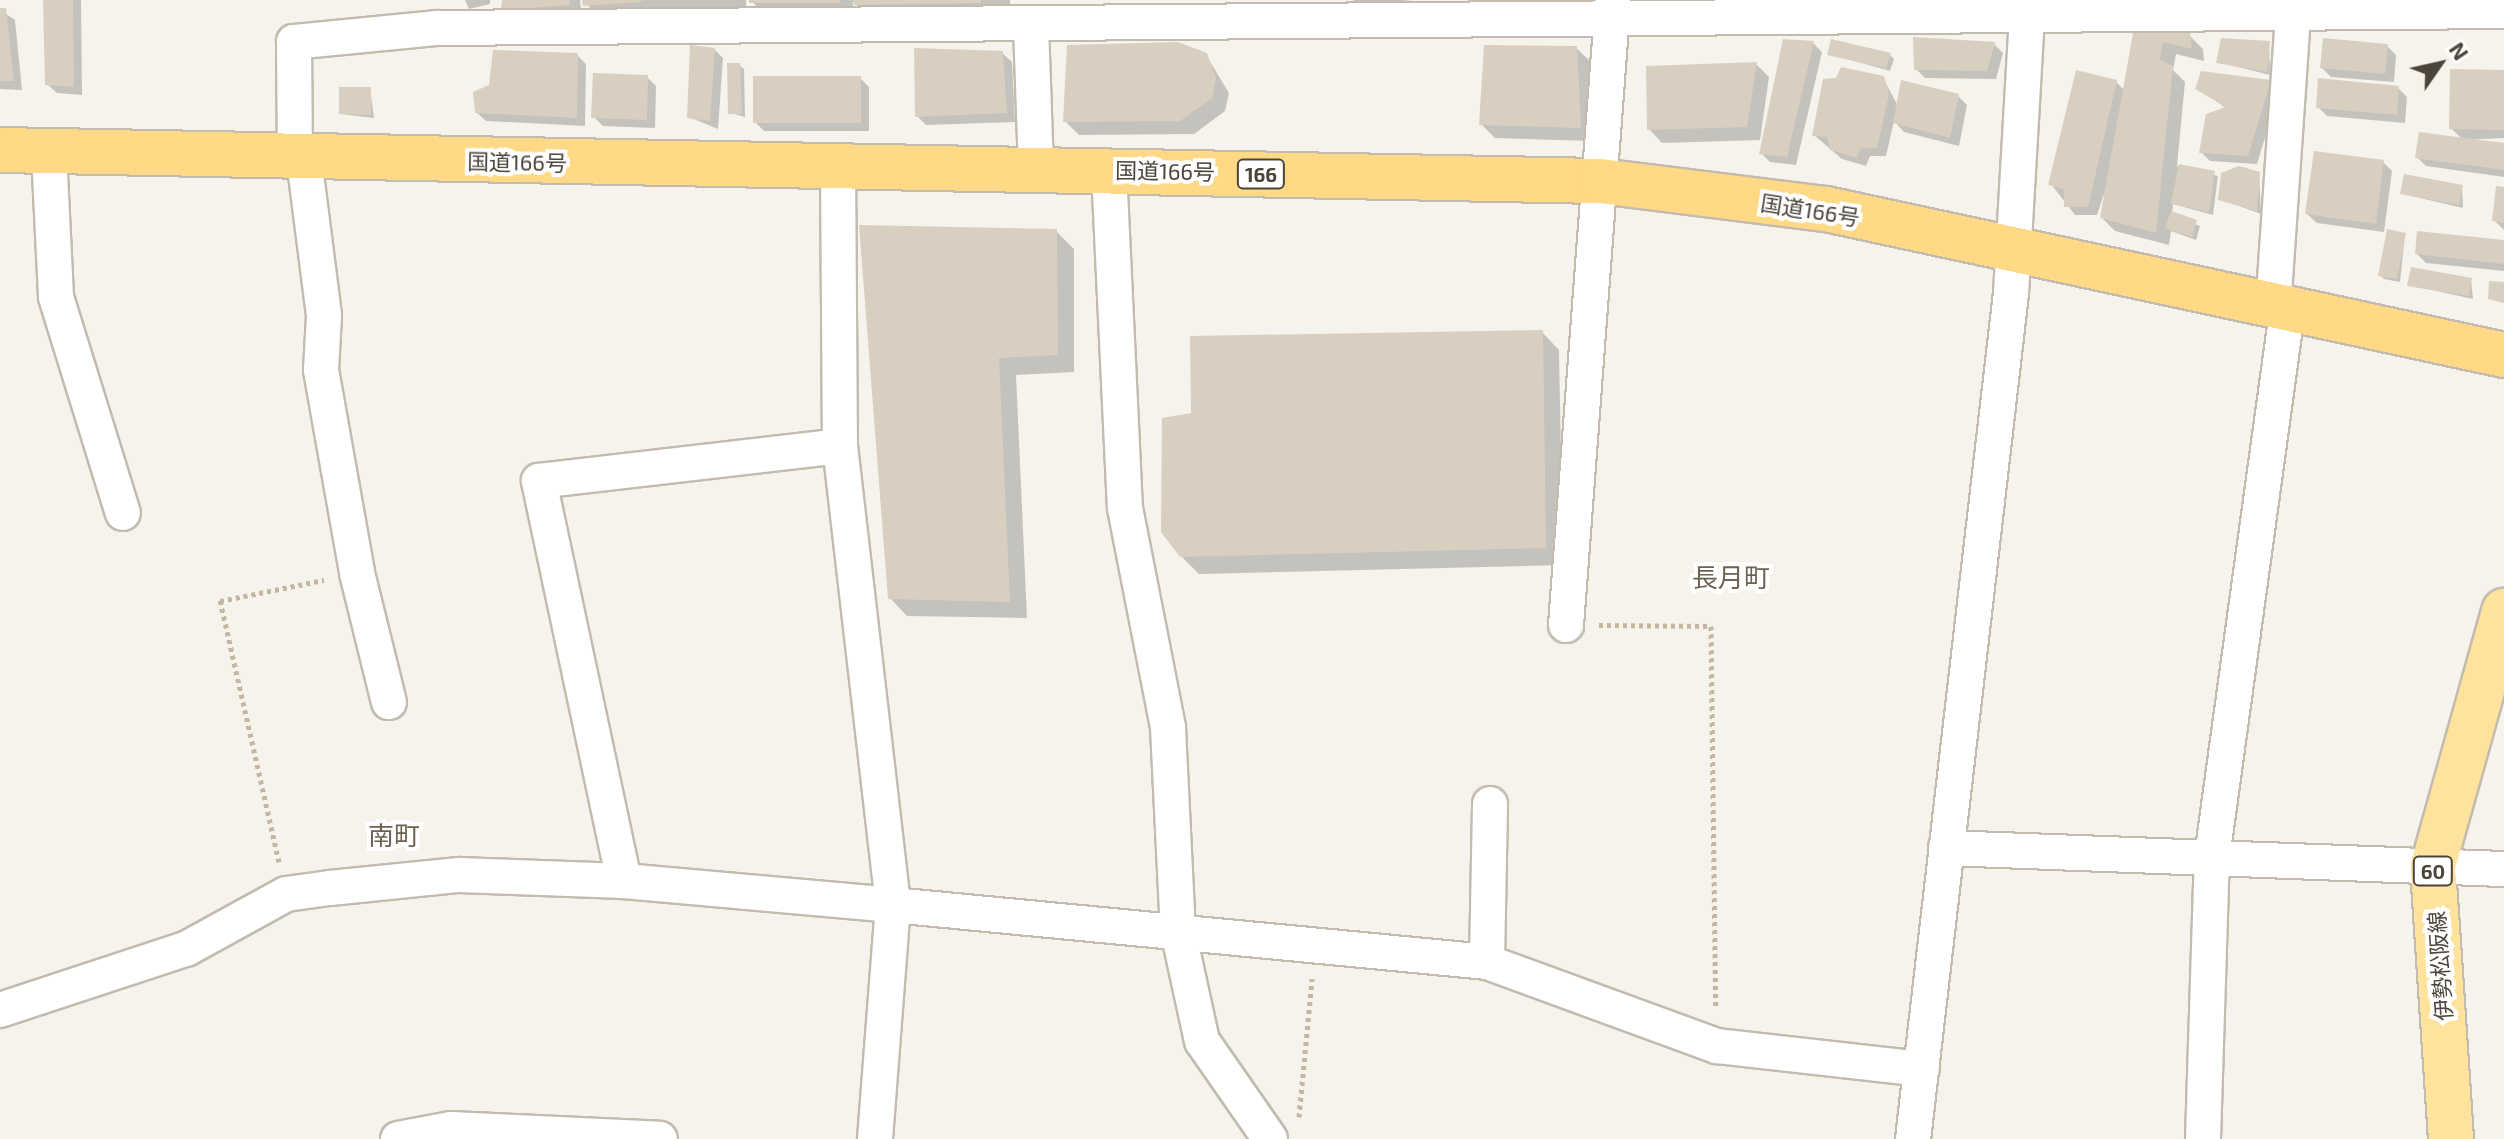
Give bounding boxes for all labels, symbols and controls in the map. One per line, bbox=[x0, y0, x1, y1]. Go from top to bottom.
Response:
north arrow bbox=[2400, 24, 2480, 104]
text: N bbox=[2445, 37, 2475, 64]
street label: 国道166号 bbox=[467, 148, 567, 176]
street label: 国道166号 bbox=[1115, 157, 1215, 185]
road number: 166 bbox=[1235, 158, 1287, 190]
street label: 国道166号 bbox=[1759, 189, 1861, 231]
district label: 長月町 bbox=[1692, 561, 1770, 593]
district label: 南町 bbox=[368, 819, 420, 851]
road number: 60 bbox=[2411, 855, 2455, 887]
street label: 伊勢松阪線 bbox=[2423, 910, 2457, 1022]

